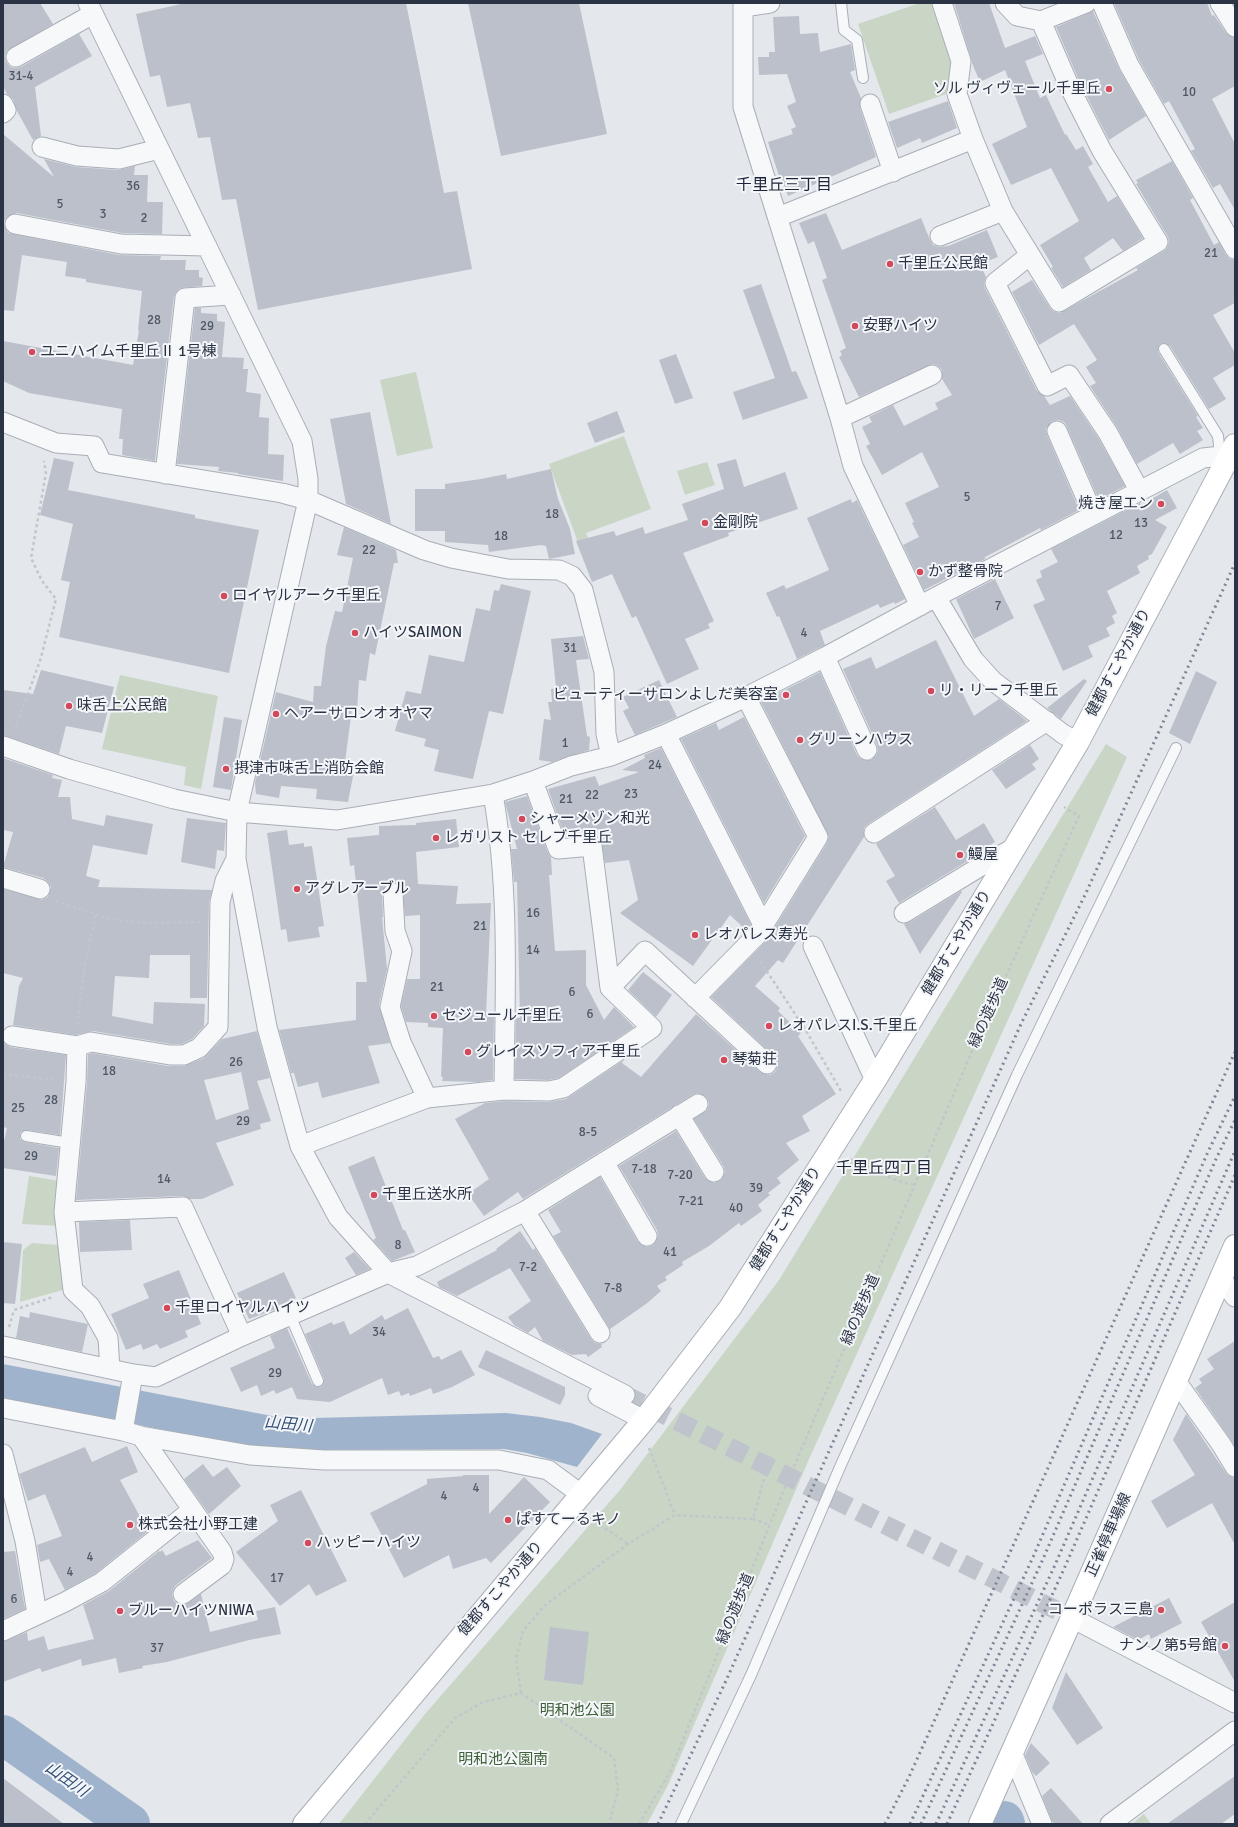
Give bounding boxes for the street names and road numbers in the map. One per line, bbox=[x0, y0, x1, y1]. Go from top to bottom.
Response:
street label: 健都すこやか通り bbox=[1083, 606, 1155, 720]
street label: 健都すこやか通り bbox=[918, 887, 996, 999]
street label: 緑の遊歩道 bbox=[966, 975, 1012, 1051]
street label: 健都すこやか通り bbox=[747, 1163, 825, 1275]
street label: 緑の遊歩道 bbox=[838, 1272, 884, 1348]
street label: 正雀停車場線 bbox=[1082, 1490, 1136, 1580]
street label: 健都すこやか通り bbox=[455, 1538, 547, 1640]
street label: 緑の遊歩道 bbox=[714, 1571, 758, 1647]

